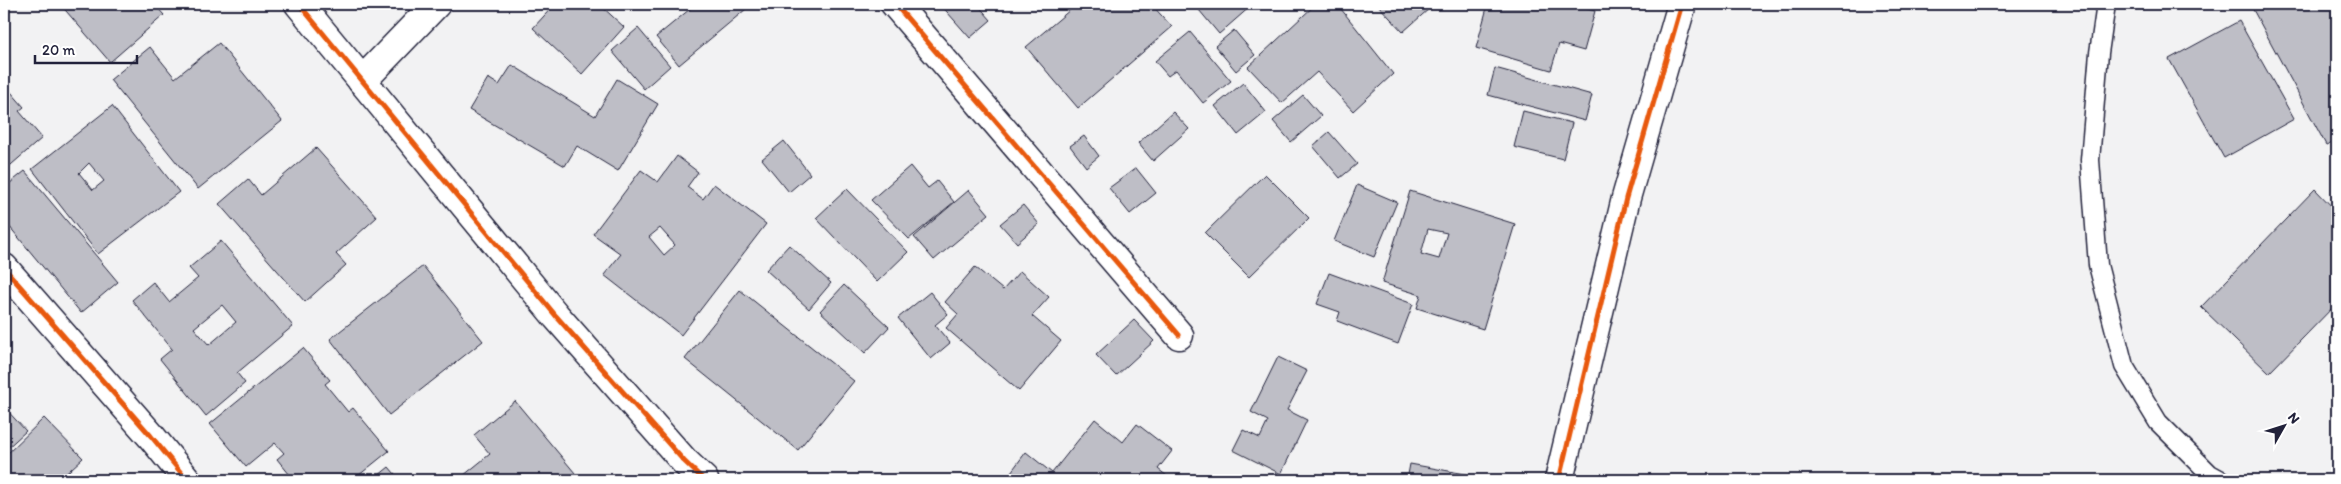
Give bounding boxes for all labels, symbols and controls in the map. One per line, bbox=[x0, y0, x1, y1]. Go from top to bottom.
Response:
scale bar bbox=[35, 32, 138, 64]
text: 20 m bbox=[42, 41, 76, 59]
north arrow bbox=[2258, 402, 2308, 452]
text: N bbox=[2284, 409, 2303, 427]

